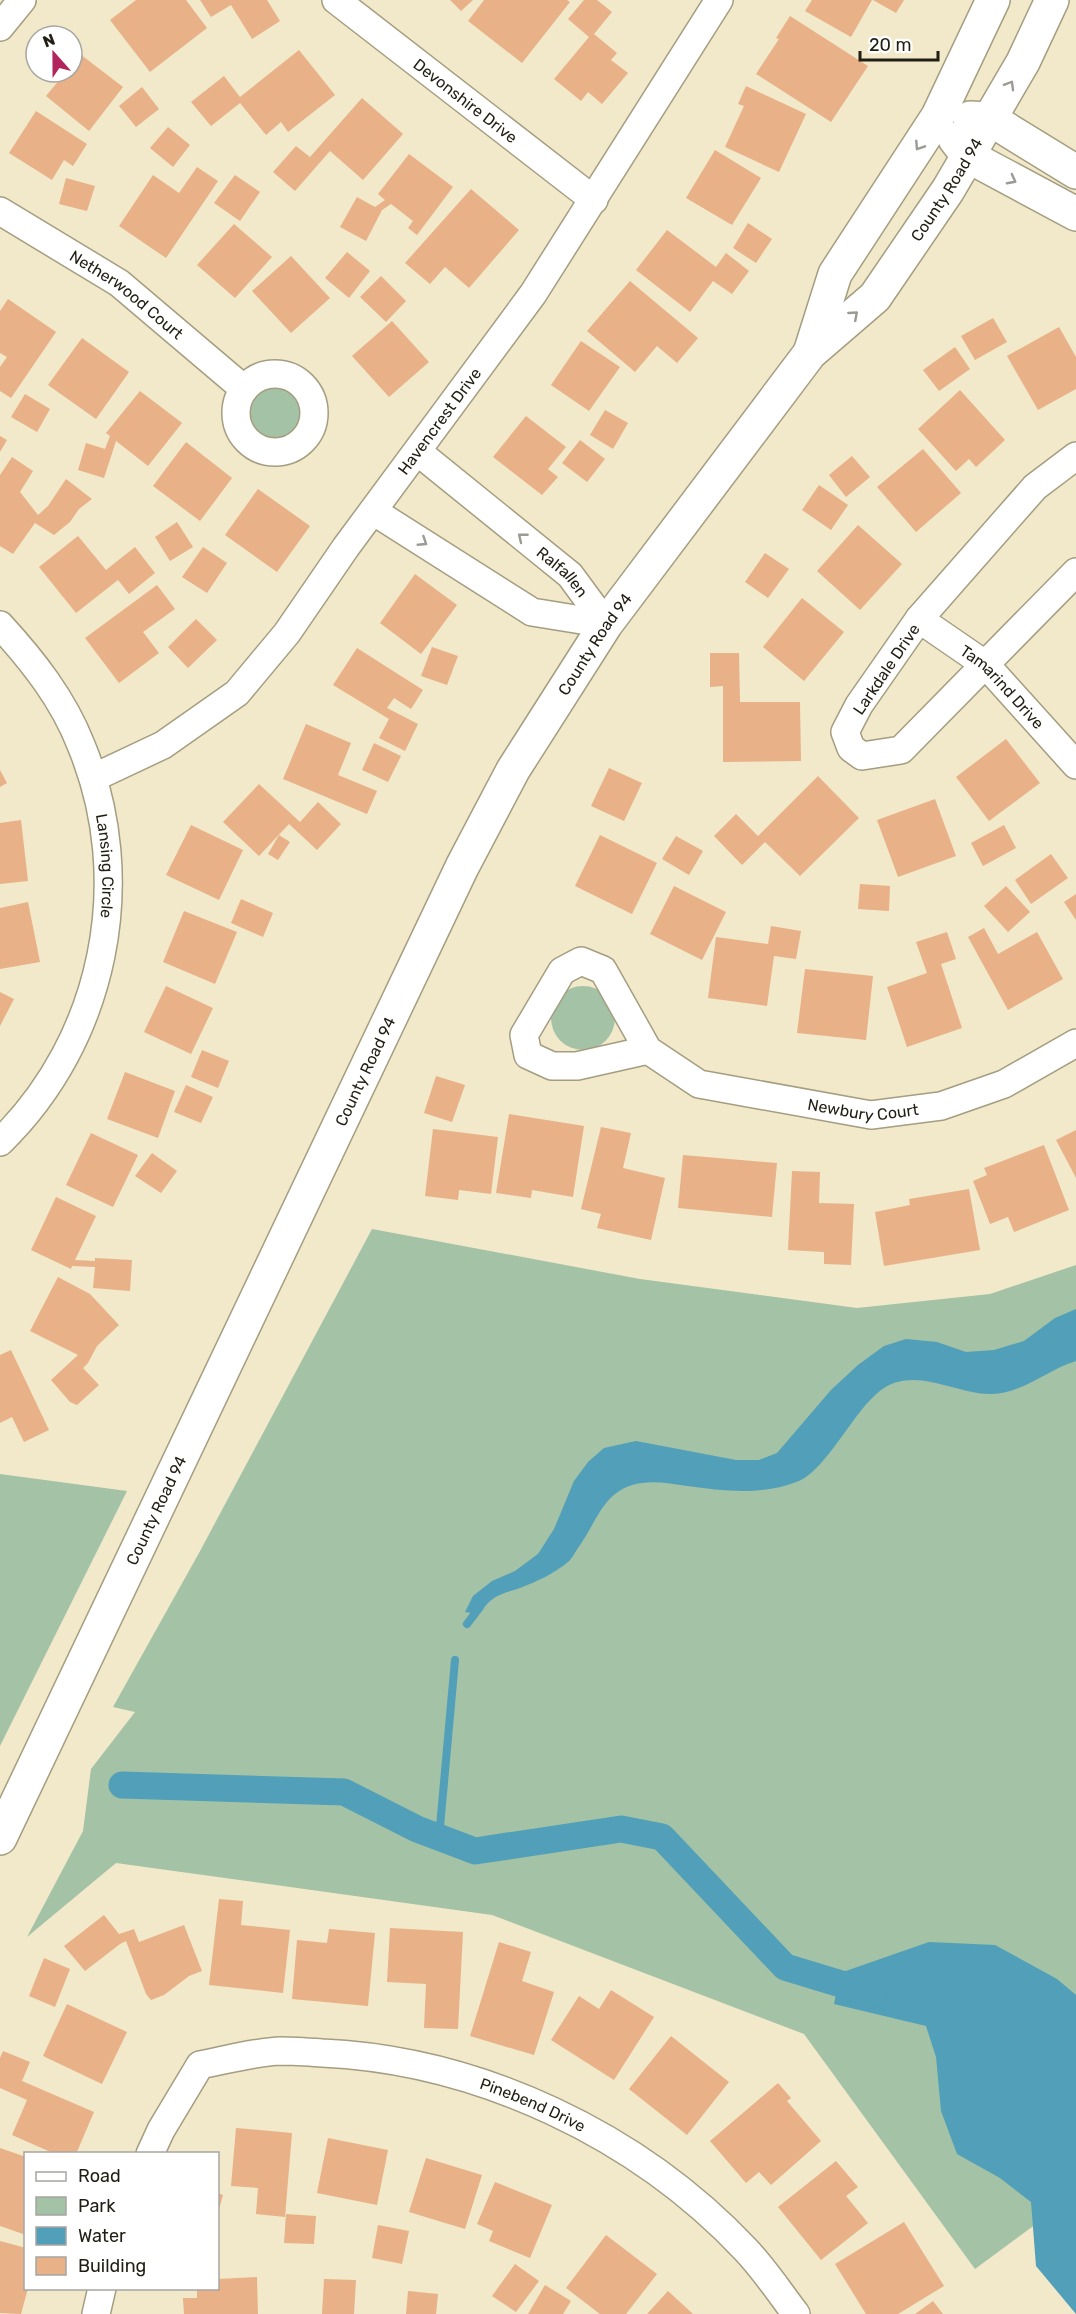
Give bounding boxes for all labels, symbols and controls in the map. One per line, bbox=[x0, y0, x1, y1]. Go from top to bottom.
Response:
north arrow bbox=[24, 24, 84, 84]
scale bar bbox=[860, 24, 938, 62]
text: N bbox=[40, 30, 58, 51]
text: 20 m bbox=[869, 34, 911, 56]
street label: Devonshire Drive bbox=[410, 55, 521, 147]
one-way arrow bbox=[1003, 81, 1014, 91]
street label: County Road 94 bbox=[907, 135, 986, 245]
one-way arrow bbox=[915, 139, 926, 150]
one-way arrow bbox=[1006, 173, 1017, 184]
street label: Netherwood Court bbox=[66, 246, 187, 343]
one-way arrow bbox=[847, 311, 858, 322]
street label: Havencrest Drive bbox=[394, 364, 485, 478]
one-way arrow bbox=[518, 533, 529, 544]
one-way arrow bbox=[416, 535, 427, 546]
street label: Ralfallen bbox=[533, 543, 592, 601]
street label: County Road 94 bbox=[554, 589, 636, 699]
street label: Larkdale Drive bbox=[849, 620, 924, 718]
street label: Tamarind Drive bbox=[956, 641, 1048, 733]
street label: Lansing Circle bbox=[92, 812, 117, 919]
street label: County Road 94 bbox=[331, 1014, 399, 1129]
street label: Newbury Court bbox=[806, 1095, 920, 1125]
street label: County Road 94 bbox=[122, 1453, 191, 1568]
street label: Pinebend Drive bbox=[478, 2074, 589, 2136]
legend bbox=[24, 2152, 219, 2290]
text: Road bbox=[78, 2165, 121, 2187]
text: Park bbox=[78, 2195, 116, 2217]
text: Water bbox=[78, 2225, 126, 2247]
text: Building bbox=[78, 2255, 146, 2277]

